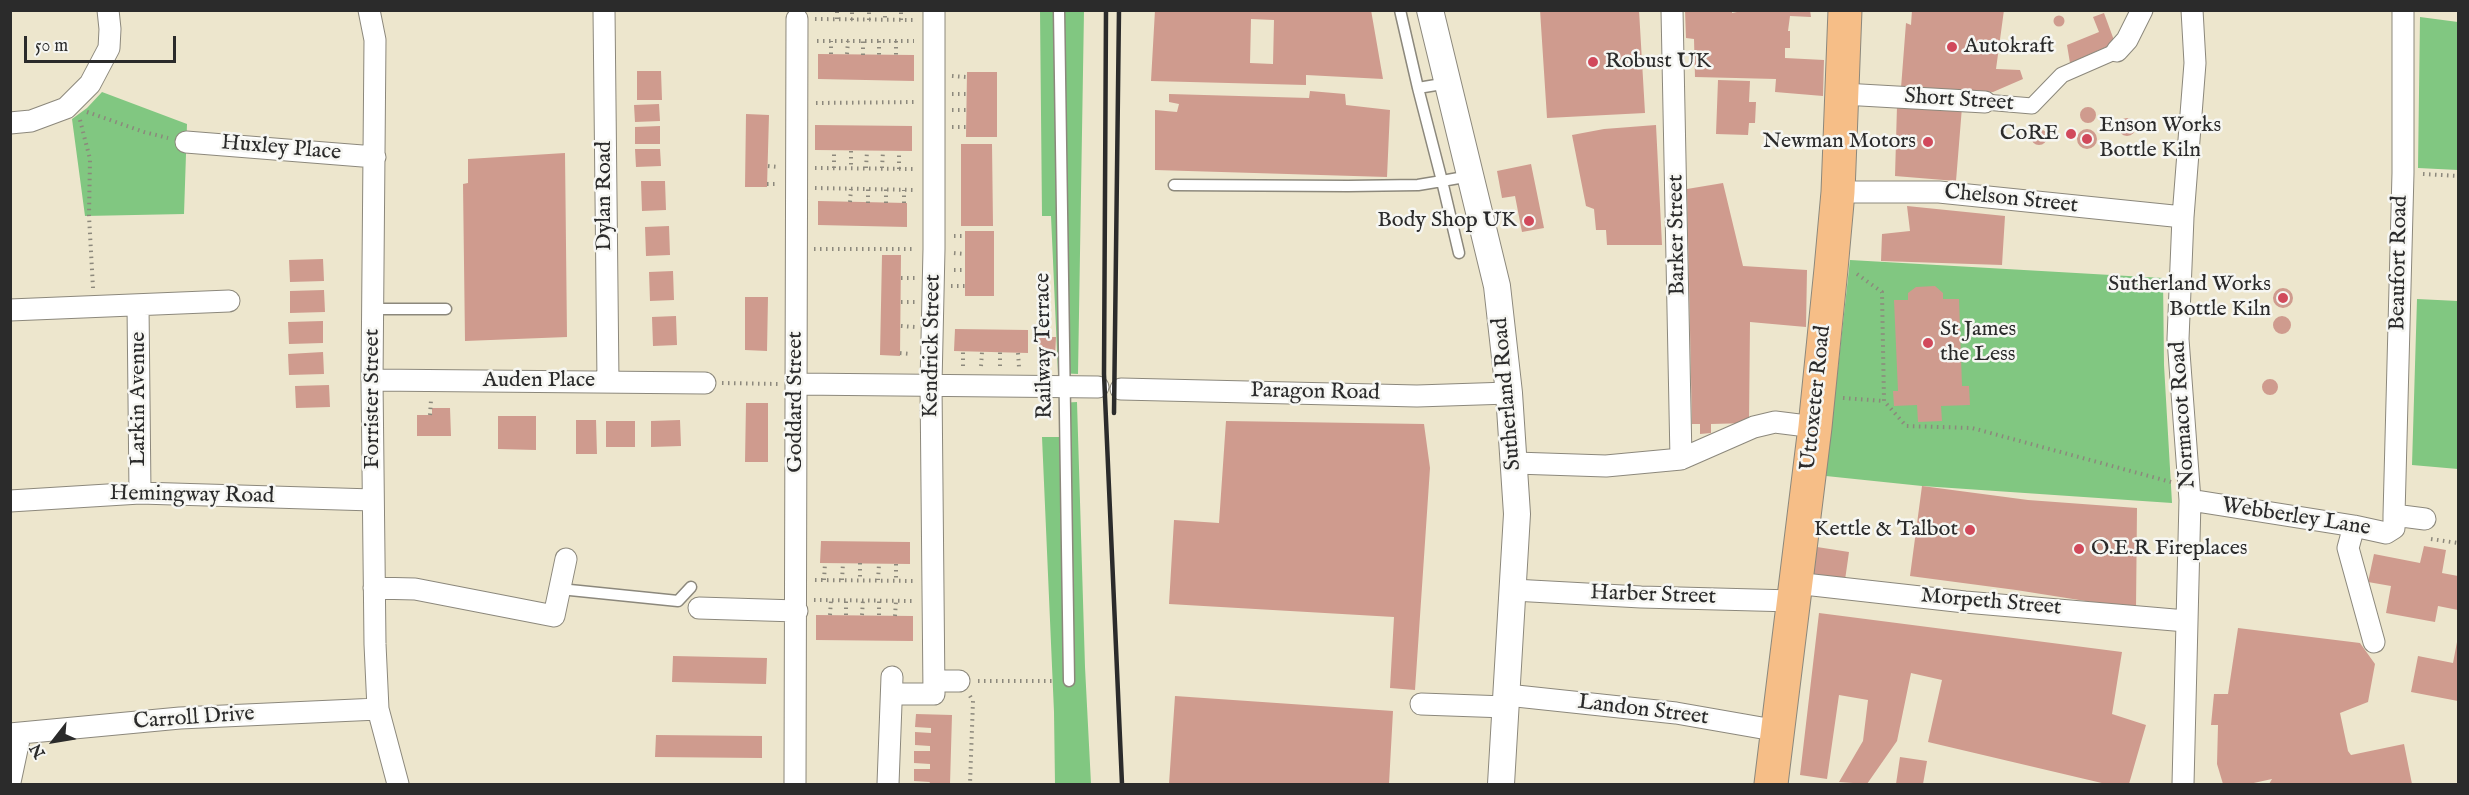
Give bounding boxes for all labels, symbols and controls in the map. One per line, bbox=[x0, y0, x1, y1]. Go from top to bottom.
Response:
scale bar bbox=[27, 24, 178, 62]
place label: Autokraft bbox=[1964, 34, 2054, 60]
text: 50 m bbox=[35, 35, 68, 58]
marker: Autokraft bbox=[1945, 40, 1959, 54]
place label: Robust UK bbox=[1605, 49, 1711, 75]
marker: Robust UK bbox=[1586, 55, 1600, 69]
street label: Short Street bbox=[1903, 84, 2015, 118]
place label: Enson Works Bottle Kiln bbox=[2099, 113, 2221, 164]
place label: CoRE bbox=[2000, 121, 2059, 147]
marker: CoRE bbox=[2064, 127, 2078, 141]
place label: Newman Motors bbox=[1763, 129, 1916, 155]
street label: Huxley Place bbox=[220, 131, 342, 167]
marker: Enson Works Bottle Kiln bbox=[2080, 132, 2094, 146]
marker: Newman Motors bbox=[1921, 135, 1935, 149]
street label: Dylan Road bbox=[592, 141, 618, 251]
street label: Barker Street bbox=[1664, 174, 1692, 296]
street label: Chelson Street bbox=[1943, 180, 2079, 220]
street label: Beaufort Road bbox=[2386, 195, 2414, 331]
place label: Body Shop UK bbox=[1377, 208, 1517, 234]
marker: Body Shop UK bbox=[1522, 214, 1536, 228]
place label: Sutherland Works Bottle Kiln bbox=[2108, 272, 2271, 324]
street label: Railway Terrace bbox=[1031, 273, 1059, 419]
street label: Kendrick Street bbox=[919, 274, 947, 418]
marker: Sutherland Works Bottle Kiln bbox=[2276, 291, 2290, 305]
street label: Sutherland Road bbox=[1488, 316, 1528, 472]
place label: St James the Less bbox=[1940, 317, 2016, 368]
street label: Uttoxeter Road bbox=[1796, 324, 1838, 472]
street label: Forrister Street bbox=[360, 329, 386, 469]
street label: Goddard Street bbox=[783, 331, 809, 473]
street label: Larkin Avenue bbox=[126, 332, 152, 466]
marker: St James the Less bbox=[1921, 336, 1935, 350]
street label: Normacot Road bbox=[2166, 340, 2202, 490]
street label: Auden Place bbox=[483, 368, 595, 394]
street label: Paragon Road bbox=[1250, 379, 1380, 407]
street label: Hemingway Road bbox=[109, 481, 275, 511]
street label: Webberley Lane bbox=[2220, 493, 2372, 543]
place label: Kettle & Talbot bbox=[1814, 517, 1958, 543]
marker: Kettle & Talbot bbox=[1963, 523, 1977, 537]
place label: O.E.R Fireplaces bbox=[2091, 536, 2247, 562]
marker: O.E.R Fireplaces bbox=[2072, 542, 2086, 556]
street label: Harber Street bbox=[1590, 581, 1716, 611]
street label: Morpeth Street bbox=[1920, 584, 2062, 622]
street label: Landon Street bbox=[1576, 690, 1710, 732]
street label: Carroll Drive bbox=[133, 702, 255, 736]
north arrow bbox=[24, 711, 84, 771]
text: N bbox=[26, 739, 51, 761]

